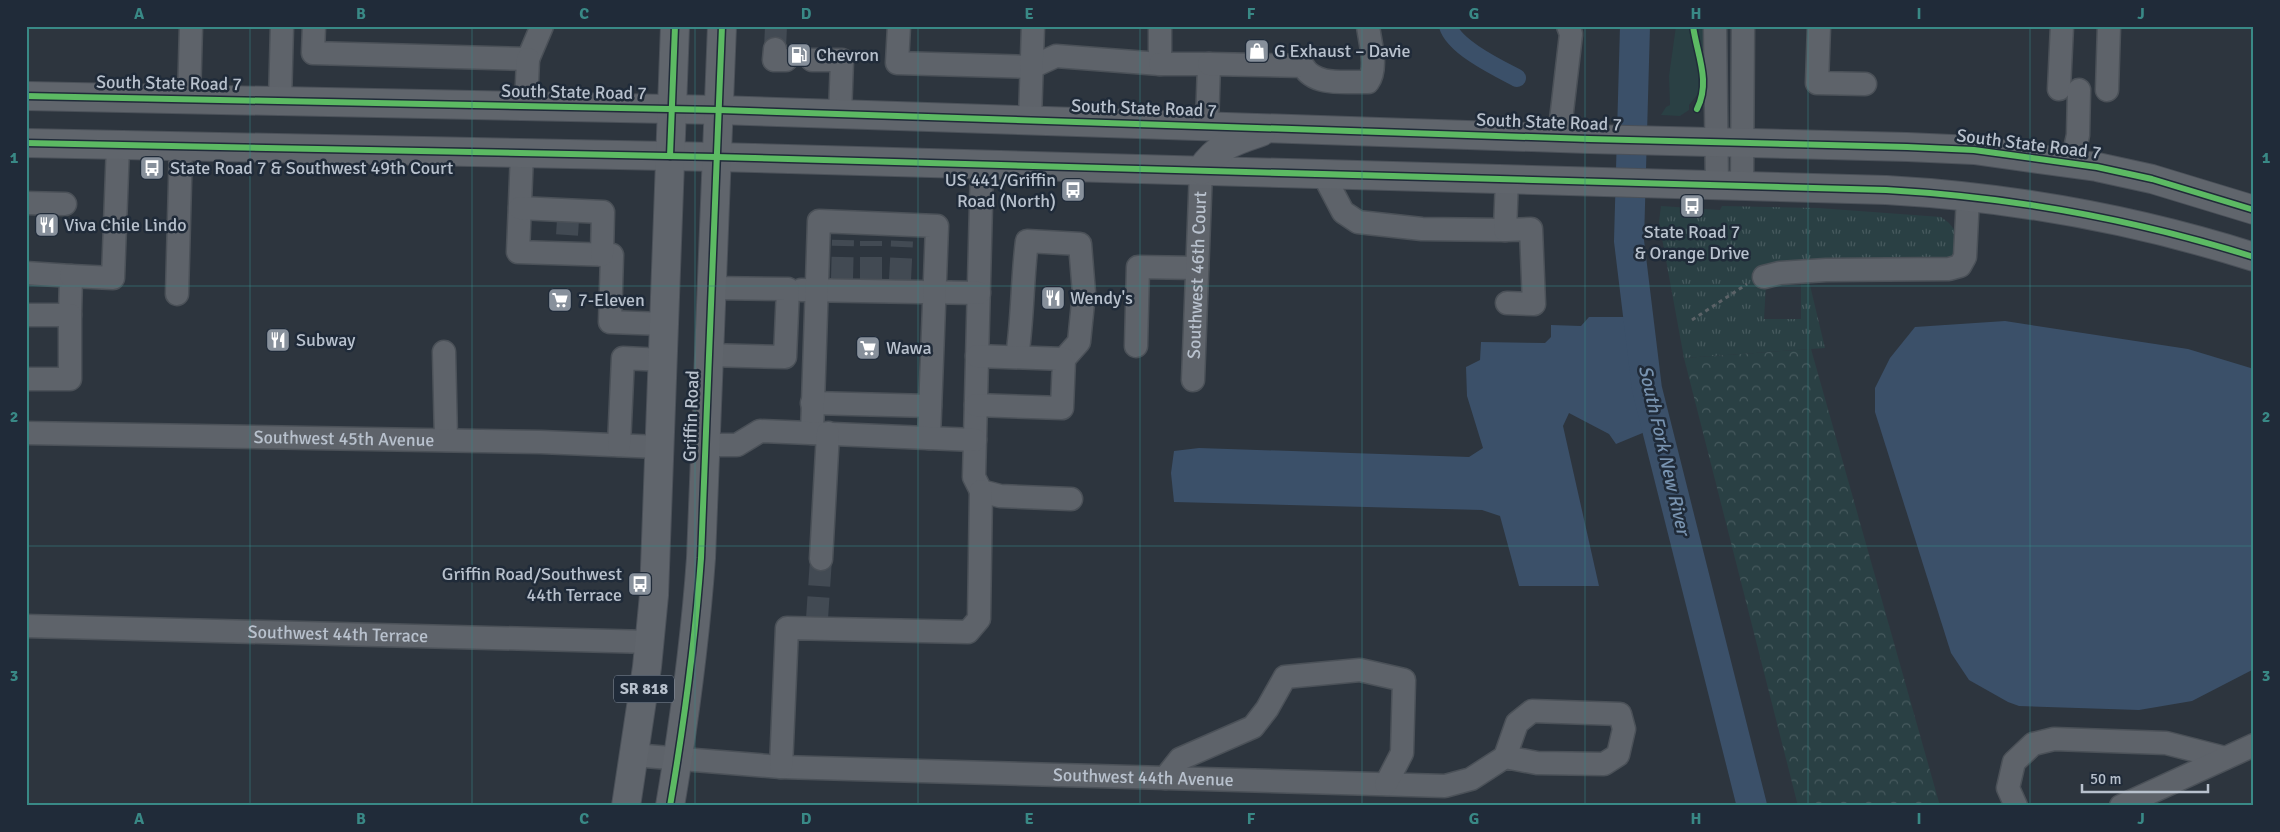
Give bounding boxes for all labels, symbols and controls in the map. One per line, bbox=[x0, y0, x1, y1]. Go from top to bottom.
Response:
text: A bbox=[134, 4, 145, 24]
text: B bbox=[356, 4, 366, 24]
text: C bbox=[579, 4, 589, 24]
text: D bbox=[801, 4, 812, 24]
text: E bbox=[1024, 4, 1034, 24]
text: F bbox=[1247, 4, 1256, 24]
text: G bbox=[1469, 4, 1479, 24]
text: H bbox=[1691, 4, 1701, 24]
text: I bbox=[1916, 4, 1922, 24]
text: J bbox=[2137, 4, 2145, 24]
shop icon: G Exhaust – Davie bbox=[1244, 38, 1270, 64]
place label: G Exhaust – Davie bbox=[1274, 40, 1411, 62]
fuel station icon: Chevron bbox=[786, 42, 812, 68]
place label: Chevron bbox=[816, 44, 879, 66]
street label: South State Road 7 bbox=[96, 71, 242, 95]
street label: South State Road 7 bbox=[501, 80, 647, 104]
street label: South State Road 7 bbox=[1071, 94, 1217, 122]
street label: South State Road 7 bbox=[1476, 108, 1622, 136]
street label: South State Road 7 bbox=[1955, 124, 2103, 164]
text: 1 bbox=[10, 148, 19, 168]
text: 1 bbox=[2262, 148, 2271, 168]
bus stop icon: State Road 7 & Southwest 49th Court bbox=[139, 155, 165, 181]
place label: State Road 7 & Southwest 49th Court bbox=[170, 157, 453, 179]
place label: US 441/Griffin Road (North) bbox=[945, 169, 1056, 212]
bus stop icon: US 441/Griffin Road (North) bbox=[1060, 177, 1086, 203]
street label: Southwest 46th Court bbox=[1183, 191, 1211, 359]
bus stop icon: State Road 7 & Orange Drive bbox=[1679, 193, 1705, 219]
restaurant icon: Viva Chile Lindo bbox=[34, 212, 60, 238]
place label: Viva Chile Lindo bbox=[64, 214, 187, 236]
place label: State Road 7 & Orange Drive bbox=[1634, 221, 1750, 264]
restaurant icon: Wendy's bbox=[1040, 285, 1066, 311]
supermarket icon: 7-Eleven bbox=[547, 287, 573, 313]
place label: Wendy's bbox=[1070, 287, 1133, 309]
place label: 7-Eleven bbox=[578, 289, 645, 311]
restaurant icon: Subway bbox=[265, 327, 291, 353]
place label: Subway bbox=[296, 329, 356, 351]
supermarket icon: Wawa bbox=[855, 335, 881, 361]
place label: Wawa bbox=[886, 337, 932, 359]
water label: South Fork New River bbox=[1633, 363, 1696, 540]
street label: Griffin Road bbox=[678, 370, 704, 462]
text: 2 bbox=[10, 407, 18, 427]
text: 2 bbox=[2262, 407, 2270, 427]
street label: Southwest 45th Avenue bbox=[253, 426, 435, 451]
place label: Griffin Road/Southwest 44th Terrace bbox=[442, 563, 622, 606]
bus stop icon: Griffin Road/Southwest 44th Terrace bbox=[627, 571, 653, 597]
street label: Southwest 44th Terrace bbox=[247, 621, 428, 647]
text: 3 bbox=[10, 666, 18, 686]
text: 3 bbox=[2262, 666, 2270, 686]
road number: SR 818 bbox=[614, 676, 674, 702]
scale bar bbox=[2082, 762, 2209, 794]
street label: Southwest 44th Avenue bbox=[1053, 764, 1234, 791]
text: 50 m bbox=[2090, 770, 2121, 788]
text: A bbox=[134, 809, 145, 829]
text: B bbox=[356, 809, 366, 829]
text: C bbox=[579, 809, 589, 829]
text: D bbox=[801, 809, 812, 829]
text: E bbox=[1024, 809, 1034, 829]
text: F bbox=[1247, 809, 1256, 829]
text: G bbox=[1469, 809, 1479, 829]
text: H bbox=[1691, 809, 1701, 829]
text: I bbox=[1916, 809, 1922, 829]
text: J bbox=[2137, 809, 2145, 829]

